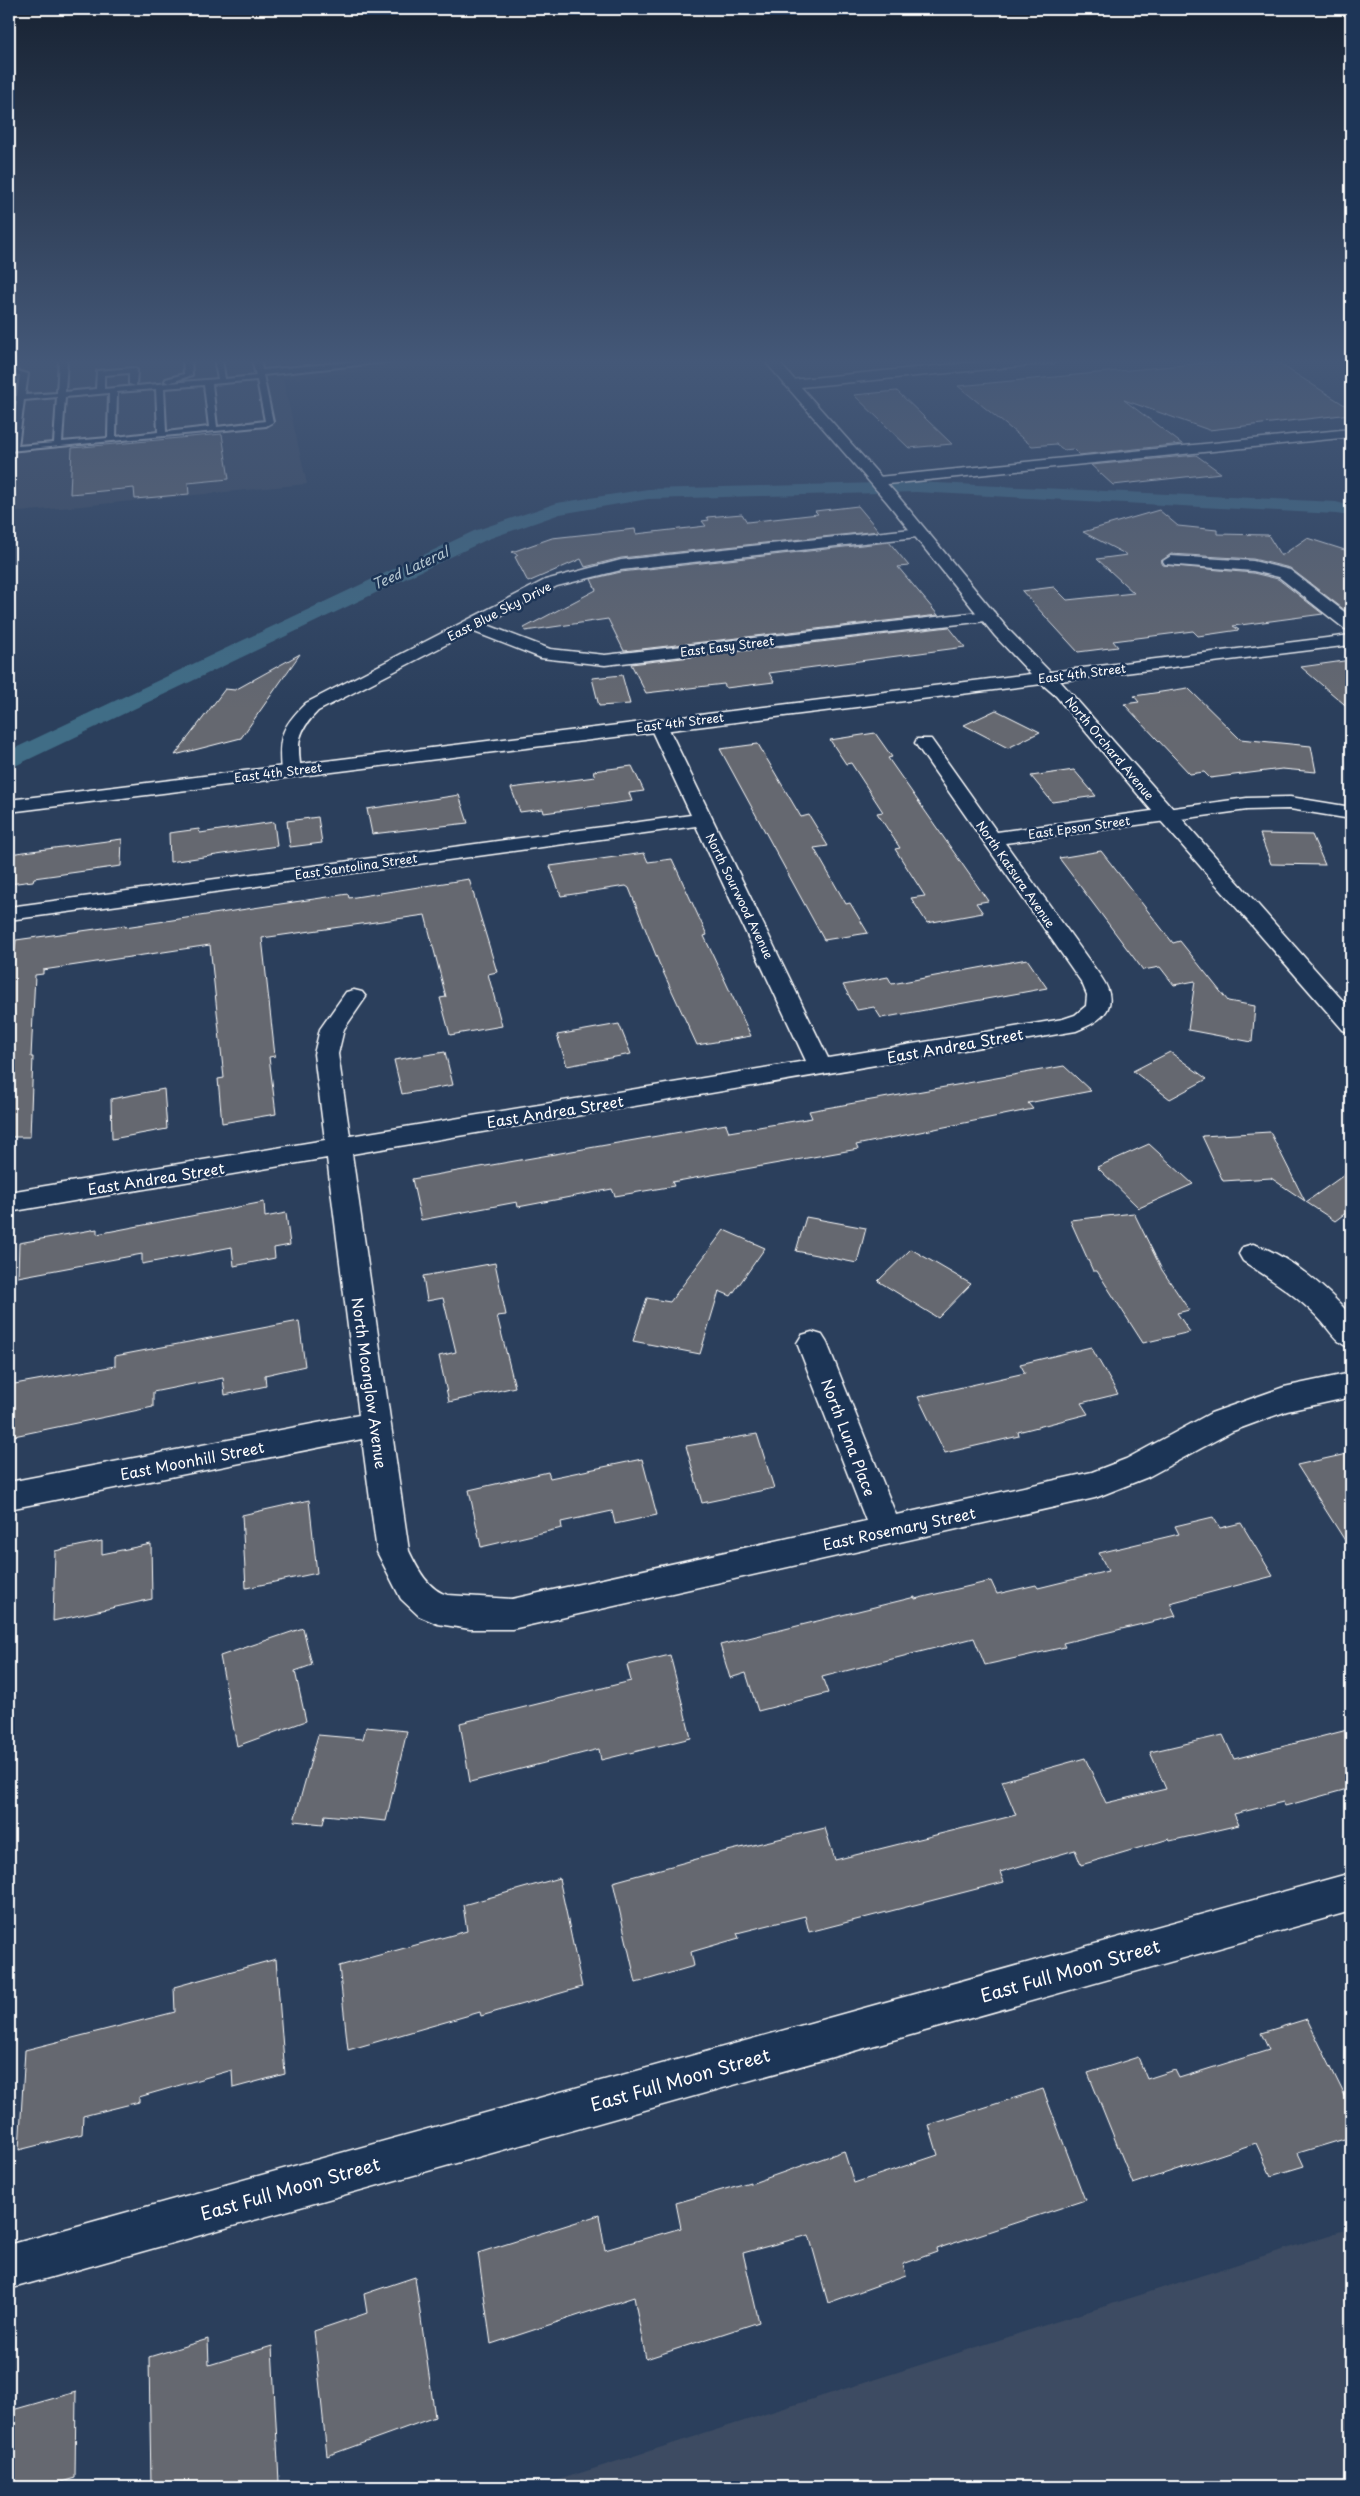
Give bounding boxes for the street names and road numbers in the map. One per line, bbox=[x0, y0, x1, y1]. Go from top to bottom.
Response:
street label: East Blue Sky Drive bbox=[444, 577, 554, 645]
street label: East Easy Street bbox=[679, 631, 775, 661]
street label: East 4th Street bbox=[1037, 659, 1127, 687]
street label: North Orchard Avenue bbox=[1061, 692, 1159, 804]
street label: East 4th Street bbox=[635, 708, 725, 736]
street label: East 4th Street bbox=[233, 758, 323, 786]
street label: East Epson Street bbox=[1027, 811, 1131, 843]
street label: North Katsura Avenue bbox=[972, 817, 1060, 932]
street label: North Sourwood Avenue bbox=[702, 830, 778, 962]
street label: East Santolina Street bbox=[294, 848, 418, 883]
street label: East Andrea Street bbox=[885, 1022, 1025, 1068]
street label: East Andrea Street bbox=[485, 1089, 625, 1133]
street label: East Andrea Street bbox=[86, 1156, 226, 1200]
street label: North Moonglow Avenue bbox=[347, 1296, 393, 1470]
street label: North Luna Place bbox=[816, 1375, 882, 1499]
street label: East Moonhill Street bbox=[118, 1435, 266, 1485]
street label: East Rosemary Street bbox=[820, 1501, 978, 1555]
street label: East Full Moon Street bbox=[977, 1931, 1163, 2009]
street label: East Full Moon Street bbox=[587, 2040, 773, 2118]
street label: East Full Moon Street bbox=[197, 2149, 383, 2227]

